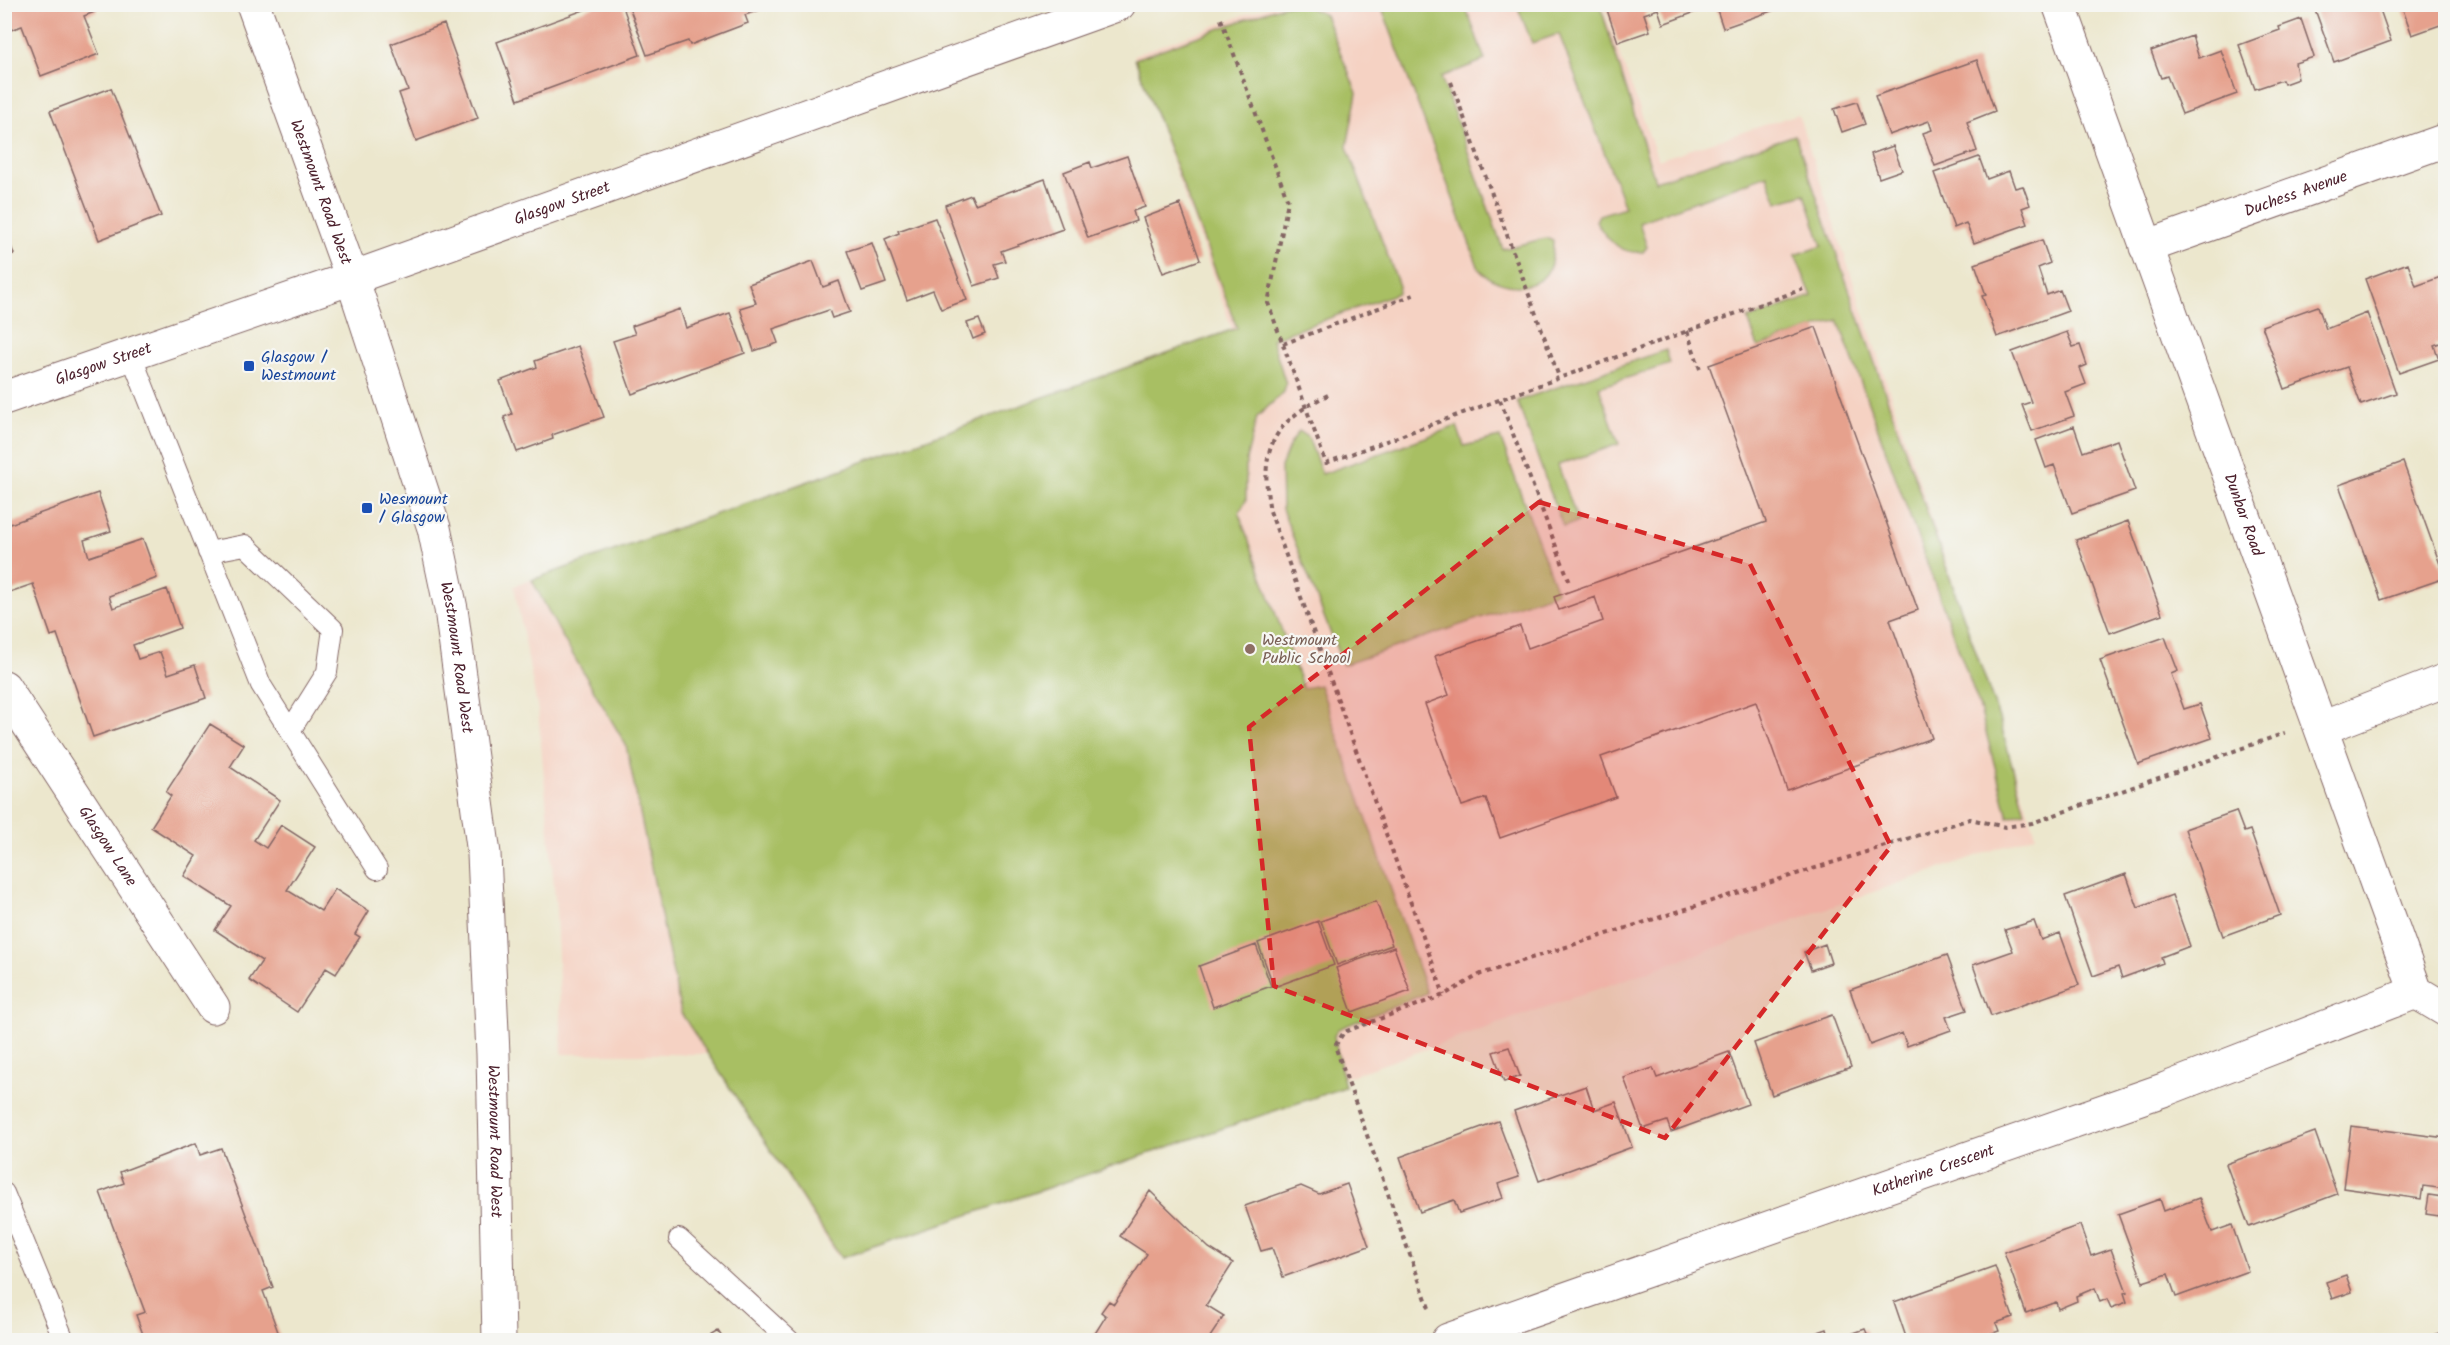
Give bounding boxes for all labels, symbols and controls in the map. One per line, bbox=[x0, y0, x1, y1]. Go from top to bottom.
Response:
street label: Westmount Road West bbox=[283, 116, 359, 269]
street label: Duchess Avenue bbox=[2241, 164, 2351, 224]
street label: Glasgow Street bbox=[510, 174, 614, 232]
street label: Glasgow Street bbox=[52, 335, 156, 392]
place label: Glasgow / Westmount bbox=[261, 345, 337, 388]
marker: Glasgow / Westmount bbox=[242, 359, 256, 373]
street label: Dunbar Road bbox=[2217, 470, 2270, 560]
place label: Wesmount / Glasgow bbox=[379, 487, 449, 530]
marker: Wesmount / Glasgow bbox=[360, 501, 374, 515]
street label: Westmount Road West bbox=[433, 579, 480, 736]
place label: Westmount Public School bbox=[1262, 628, 1351, 671]
marker: Westmount Public School bbox=[1243, 642, 1257, 656]
street label: Glasgow Lane bbox=[72, 801, 144, 891]
street label: Westmount Road West bbox=[481, 1065, 509, 1219]
street label: Katherine Crescent bbox=[1869, 1137, 1999, 1203]

